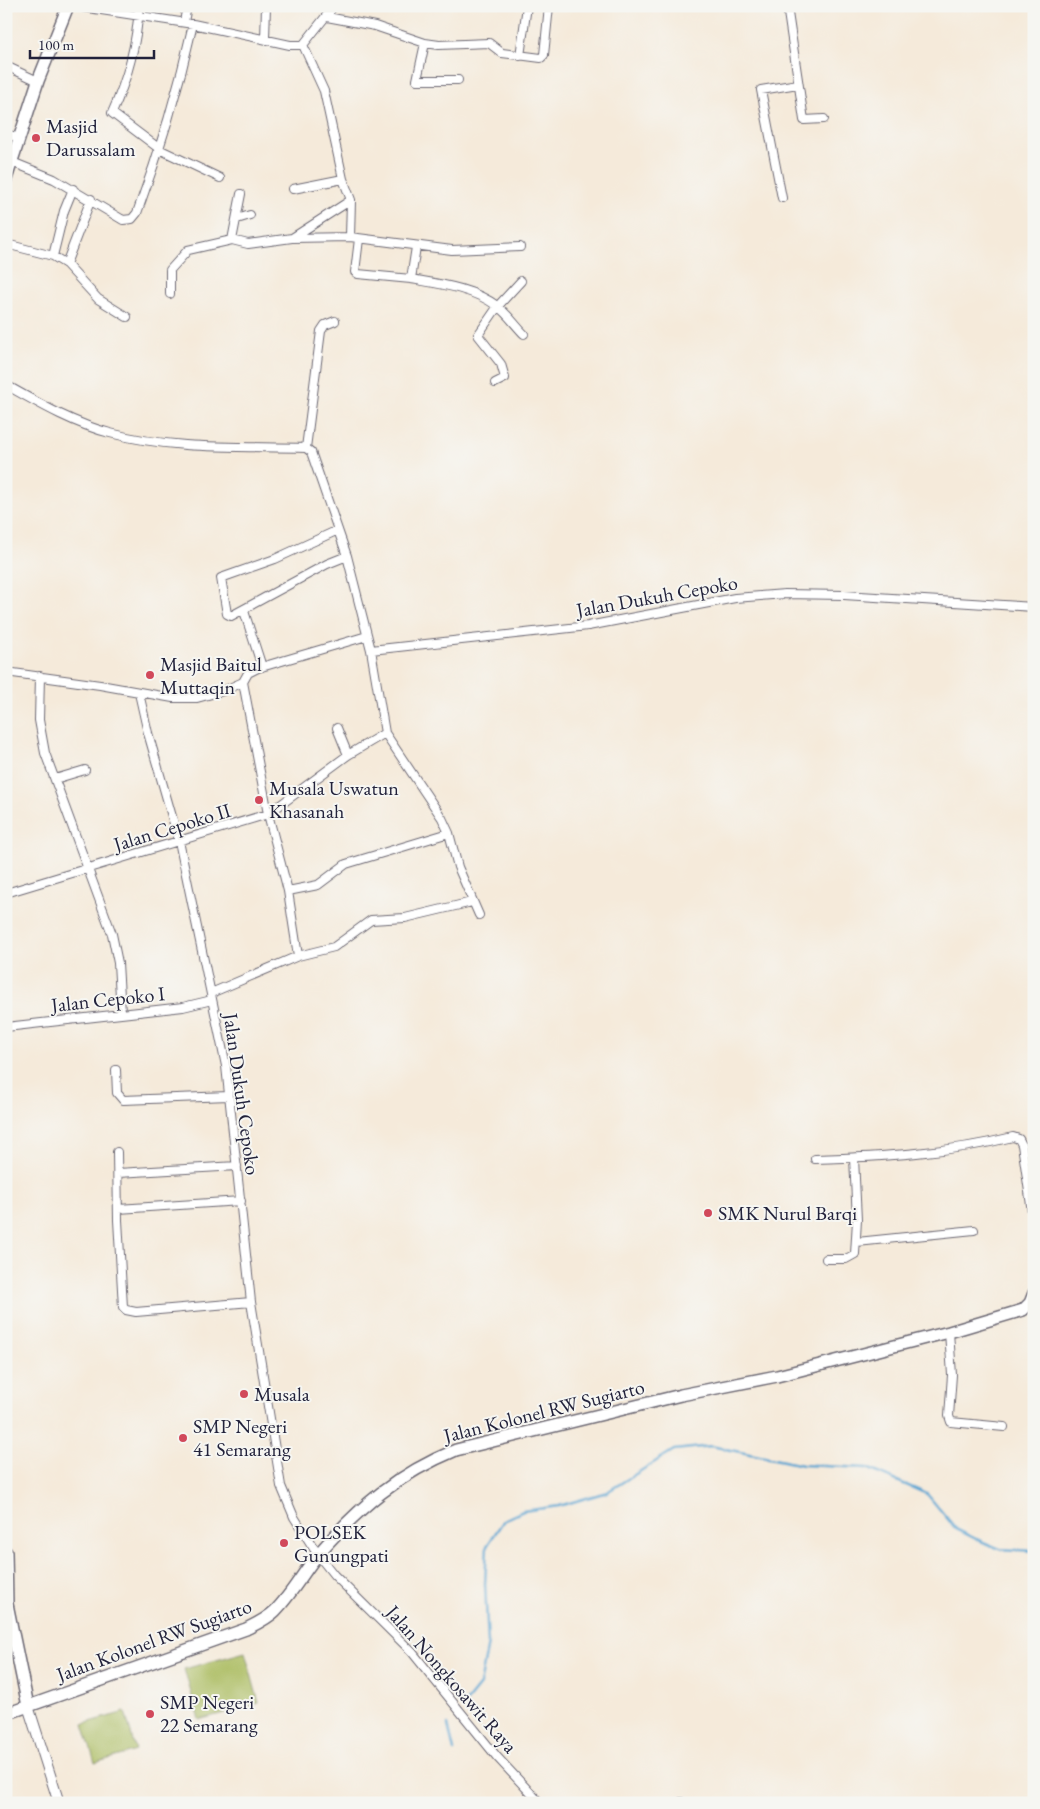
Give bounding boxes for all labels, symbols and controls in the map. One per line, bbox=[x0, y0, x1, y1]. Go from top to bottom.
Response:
scale bar bbox=[30, 28, 154, 60]
text: 100 m bbox=[38, 35, 75, 54]
place label: Masjid Darussalam bbox=[46, 113, 136, 162]
marker: Masjid Darussalam bbox=[30, 132, 42, 144]
street label: Jalan Dukuh Cepoko bbox=[572, 569, 740, 623]
place label: Masjid Baitul Muttaqin bbox=[160, 651, 262, 700]
marker: Masjid Baitul Muttaqin bbox=[144, 669, 156, 681]
place label: Musala Uswatun Khasanah bbox=[269, 775, 399, 824]
marker: Musala Uswatun Khasanah bbox=[253, 794, 265, 806]
street label: Jalan Cepoko II bbox=[108, 797, 234, 858]
street label: Jalan Cepoko I bbox=[48, 980, 166, 1018]
street label: Jalan Dukuh Cepoko bbox=[217, 1009, 266, 1177]
place label: SMK Nurul Barqi bbox=[718, 1200, 857, 1226]
marker: SMK Nurul Barqi bbox=[702, 1207, 714, 1219]
street label: Jalan Kolonel RW Sugiarto bbox=[439, 1373, 647, 1449]
place label: Musala bbox=[254, 1381, 310, 1407]
marker: Musala bbox=[238, 1388, 250, 1400]
place label: SMP Negeri 41 Semarang bbox=[193, 1413, 291, 1462]
marker: SMP Negeri 41 Semarang bbox=[177, 1432, 189, 1444]
place label: POLSEK Gunungpati bbox=[294, 1519, 389, 1568]
marker: POLSEK Gunungpati bbox=[278, 1537, 290, 1549]
street label: Jalan Kolonel RW Sugiarto bbox=[51, 1593, 255, 1688]
street label: Jalan Nongkosawit Raya bbox=[379, 1598, 523, 1758]
place label: SMP Negeri 22 Semarang bbox=[160, 1689, 258, 1738]
marker: SMP Negeri 22 Semarang bbox=[144, 1708, 156, 1720]

